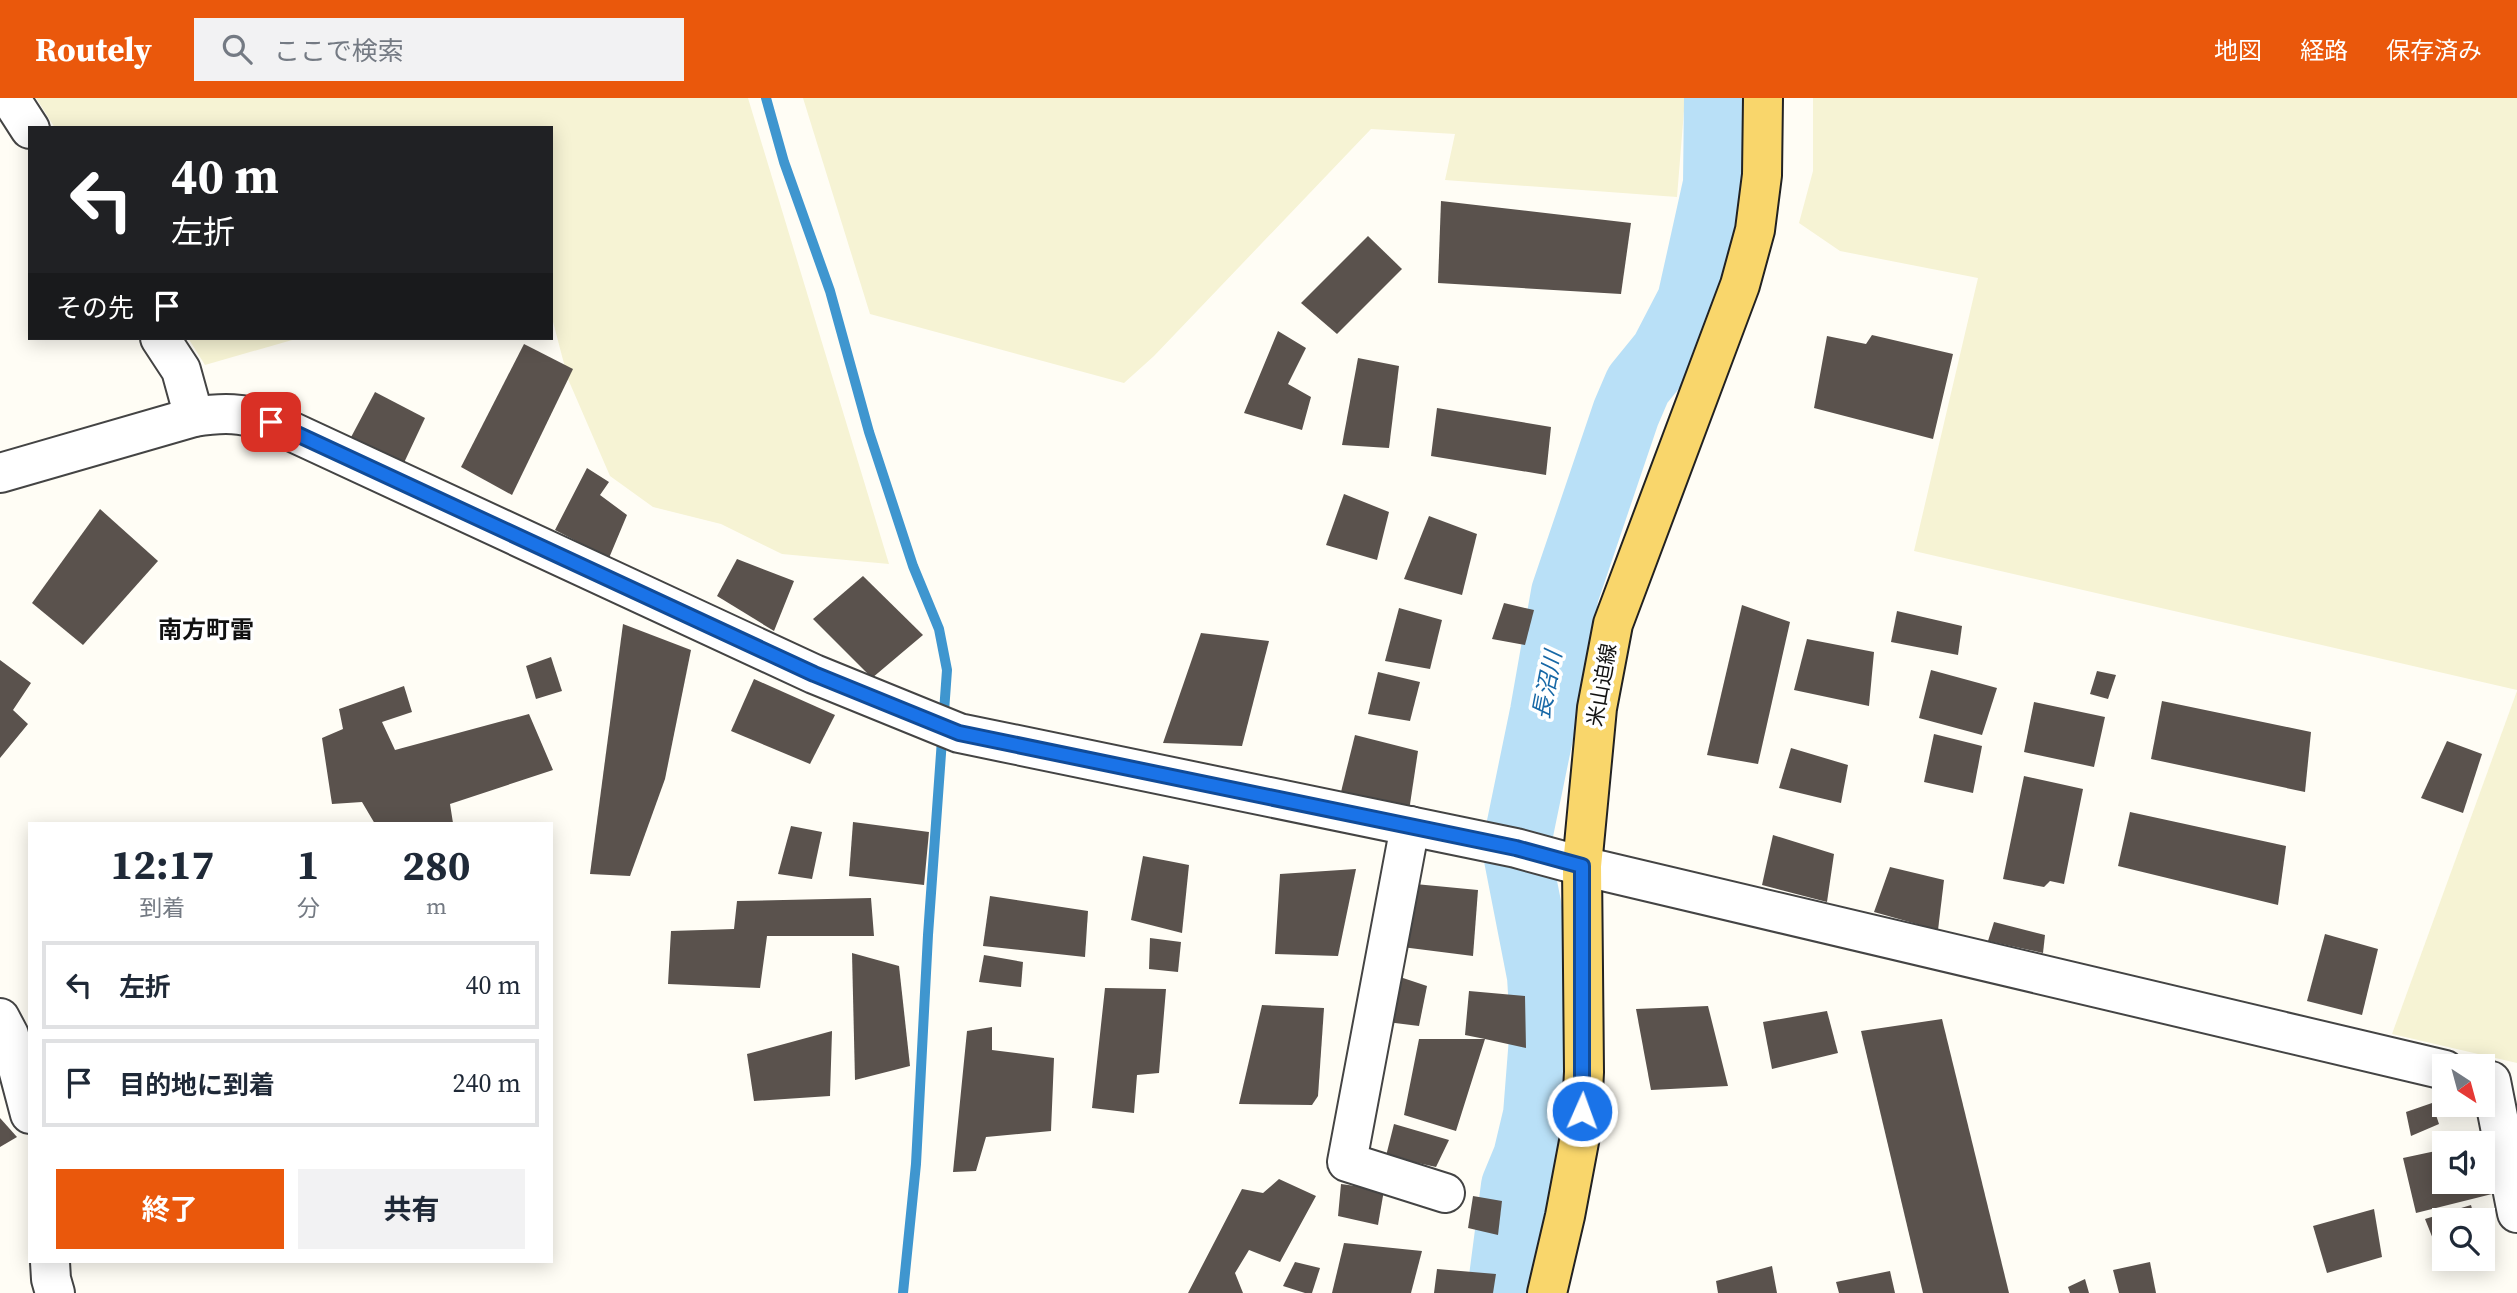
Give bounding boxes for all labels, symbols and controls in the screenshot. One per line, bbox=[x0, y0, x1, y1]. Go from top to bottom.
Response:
search box bbox=[194, 18, 684, 81]
text: Routely bbox=[35, 27, 152, 72]
icon: search bbox=[218, 30, 256, 68]
text: ここで検索 bbox=[274, 33, 404, 69]
text: 地図 bbox=[2214, 34, 2262, 67]
text: 経路 bbox=[2300, 34, 2348, 67]
text: 保存済み bbox=[2386, 34, 2482, 67]
text: 40 m bbox=[171, 142, 279, 209]
icon: left bbox=[56, 154, 147, 245]
text: 左折 bbox=[171, 210, 235, 254]
icon: arrive bbox=[148, 287, 186, 325]
text: その先 bbox=[56, 290, 134, 326]
pin bbox=[241, 392, 301, 452]
icon: arrive bbox=[252, 403, 290, 441]
district label: 南方町雷 bbox=[158, 613, 254, 646]
street label: 米山迫線 bbox=[1580, 641, 1623, 729]
water label: 長沼川 bbox=[1525, 645, 1570, 722]
text: 12:17 bbox=[111, 835, 214, 893]
text: 1 bbox=[297, 835, 320, 893]
text: 280 bbox=[402, 836, 470, 894]
text: m bbox=[426, 890, 447, 922]
text: 到着 bbox=[139, 892, 185, 924]
text: 分 bbox=[297, 892, 320, 924]
icon: left bbox=[60, 966, 98, 1004]
text: 40 m bbox=[466, 967, 521, 1003]
text: 左折 bbox=[119, 969, 171, 1005]
north arrow bbox=[2432, 1054, 2496, 1116]
map controls bbox=[2432, 1054, 2495, 1271]
icon: arrive bbox=[60, 1064, 98, 1102]
text: 240 m bbox=[453, 1065, 521, 1101]
text: 目的地に到着 bbox=[119, 1067, 275, 1103]
position arrow bbox=[1545, 1074, 1619, 1148]
button: sound bbox=[2432, 1131, 2495, 1194]
button: 終了 bbox=[56, 1169, 284, 1249]
button: 共有 bbox=[298, 1169, 525, 1249]
button: search bbox=[2432, 1208, 2495, 1271]

